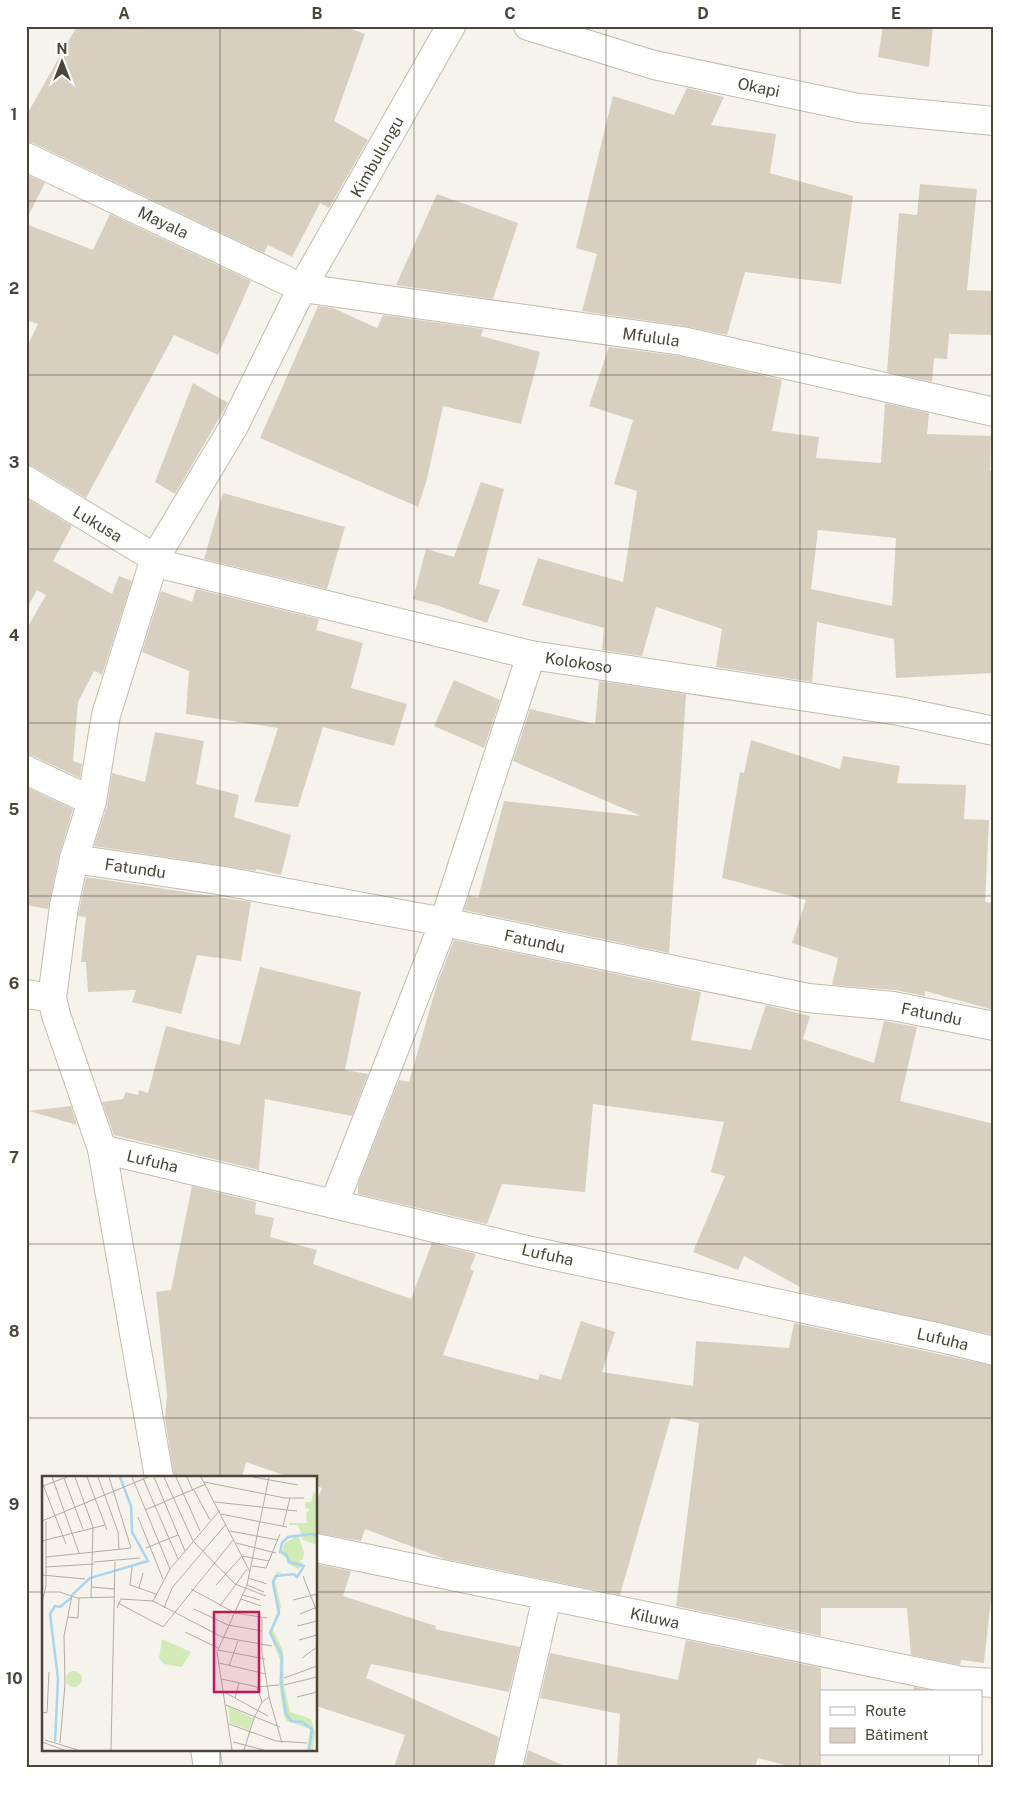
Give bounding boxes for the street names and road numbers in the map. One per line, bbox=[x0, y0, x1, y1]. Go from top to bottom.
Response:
street label: Okapi bbox=[736, 73, 782, 101]
street label: Kimbulungu bbox=[346, 113, 407, 200]
street label: Mayala bbox=[135, 202, 192, 242]
street label: Mfulula bbox=[621, 323, 681, 350]
street label: Lukusa bbox=[70, 501, 126, 546]
street label: Kolokoso bbox=[544, 648, 614, 677]
street label: Fatundu bbox=[104, 854, 167, 882]
street label: Fatundu bbox=[503, 925, 567, 957]
street label: Fatundu bbox=[900, 998, 964, 1029]
street label: Lufuha bbox=[125, 1146, 180, 1176]
street label: Lufuha bbox=[520, 1239, 575, 1269]
street label: Lufuha bbox=[915, 1324, 971, 1354]
street label: Kiluwa bbox=[628, 1603, 681, 1632]

